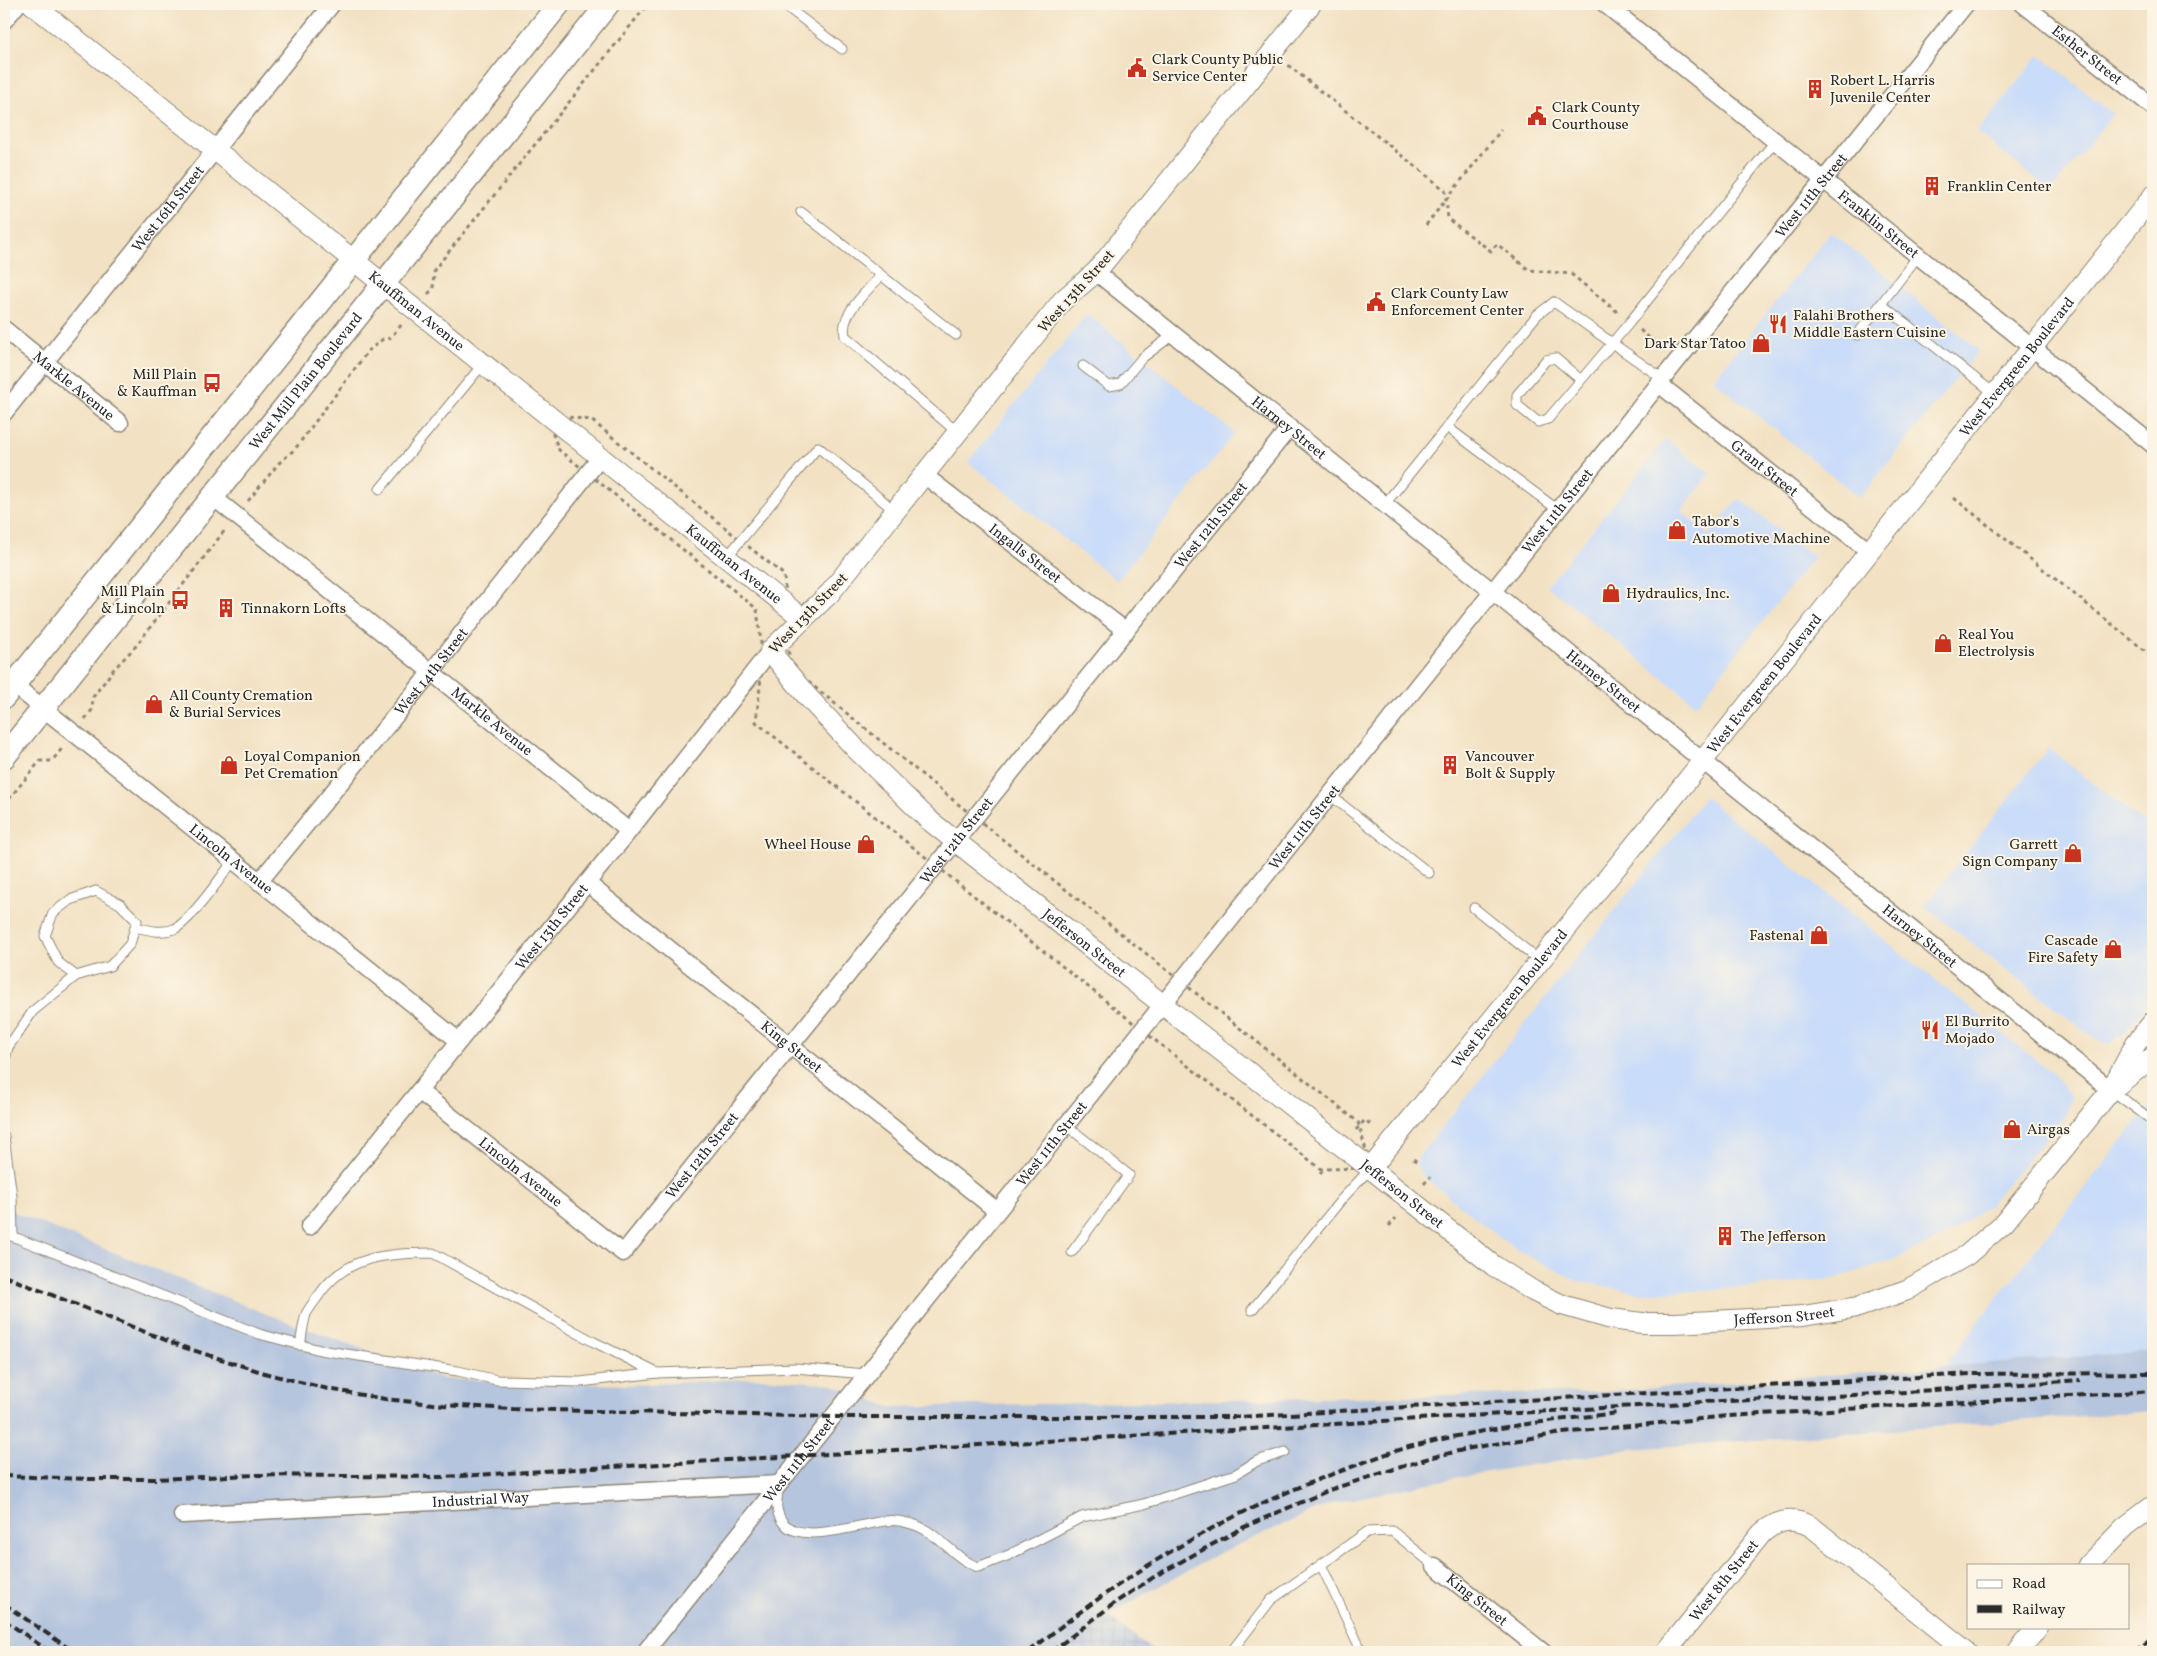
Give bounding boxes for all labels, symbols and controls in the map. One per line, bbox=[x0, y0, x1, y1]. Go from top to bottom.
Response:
street label: Esther Street bbox=[2046, 21, 2126, 91]
place label: Clark County Public Service Center bbox=[1152, 50, 1284, 88]
public building icon: Clark County Public Service Center bbox=[1126, 57, 1148, 79]
place label: Robert L. Harris Juvenile Center bbox=[1830, 71, 1935, 109]
building icon: Robert L. Harris Juvenile Center bbox=[1804, 78, 1826, 100]
place label: Clark County Courthouse bbox=[1552, 98, 1640, 136]
public building icon: Clark County Courthouse bbox=[1526, 105, 1548, 127]
street label: West 11th Street bbox=[1771, 149, 1853, 243]
street label: West 16th Street bbox=[128, 162, 210, 257]
building icon: Franklin Center bbox=[1921, 175, 1943, 197]
place label: Franklin Center bbox=[1947, 177, 2051, 198]
street label: Franklin Street bbox=[1832, 186, 1923, 265]
street label: West 13th Street bbox=[1034, 246, 1120, 338]
street label: Kauffman Avenue bbox=[363, 267, 468, 357]
place label: Clark County Law Enforcement Center bbox=[1391, 284, 1524, 322]
public building icon: Clark County Law Enforcement Center bbox=[1365, 291, 1387, 313]
street label: West Evergreen Boulevard bbox=[1956, 293, 2080, 442]
place label: Falahi Brothers Middle Eastern Cuisine bbox=[1793, 306, 1946, 344]
street label: West Mill Plain Boulevard bbox=[245, 309, 368, 455]
restaurant icon: Falahi Brothers Middle Eastern Cuisine bbox=[1767, 313, 1789, 335]
shop icon: Dark Star Tatoo bbox=[1750, 332, 1772, 354]
place label: Dark Star Tatoo bbox=[1644, 334, 1746, 355]
street label: Markle Avenue bbox=[28, 347, 118, 426]
place label: Mill Plain & Kauffman bbox=[117, 365, 197, 403]
bus stop icon: Mill Plain & Kauffman bbox=[201, 372, 223, 394]
street label: Harney Street bbox=[1246, 392, 1330, 466]
street label: Grant Street bbox=[1725, 436, 1802, 503]
street label: West 11th Street bbox=[1518, 465, 1599, 559]
street label: West 12th Street bbox=[1170, 478, 1253, 574]
place label: Tabor's Automotive Machine bbox=[1692, 512, 1830, 550]
street label: Ingalls Street bbox=[983, 519, 1065, 589]
shop icon: Tabor's Automotive Machine bbox=[1666, 519, 1688, 541]
street label: Kauffman Avenue bbox=[680, 520, 786, 610]
street label: West 13th Street bbox=[765, 569, 853, 659]
place label: Mill Plain & Lincoln bbox=[100, 582, 165, 620]
shop icon: Hydraulics, Inc. bbox=[1600, 582, 1622, 604]
place label: Hydraulics, Inc. bbox=[1626, 584, 1729, 605]
bus stop icon: Mill Plain & Lincoln bbox=[169, 589, 191, 611]
building icon: Tinnakorn Lofts bbox=[215, 597, 237, 619]
place label: Tinnakorn Lofts bbox=[241, 599, 346, 620]
street label: West Evergreen Boulevard bbox=[1703, 610, 1828, 759]
street label: West 14th Street bbox=[391, 624, 474, 721]
place label: Real You Electrolysis bbox=[1958, 625, 2035, 663]
shop icon: Real You Electrolysis bbox=[1932, 632, 1954, 654]
street label: Harney Street bbox=[1561, 646, 1645, 719]
street label: Markle Avenue bbox=[446, 683, 537, 762]
place label: All County Cremation & Burial Services bbox=[169, 686, 313, 724]
shop icon: All County Cremation & Burial Services bbox=[143, 693, 165, 715]
place label: Loyal Companion Pet Cremation bbox=[244, 747, 361, 785]
place label: Vancouver Bolt & Supply bbox=[1465, 747, 1555, 785]
shop icon: Loyal Companion Pet Cremation bbox=[218, 754, 240, 776]
building icon: Vancouver Bolt & Supply bbox=[1439, 754, 1461, 776]
street label: West 11th Street bbox=[1265, 781, 1346, 875]
street label: West 12th Street bbox=[916, 793, 999, 889]
street label: Lincoln Avenue bbox=[184, 820, 277, 900]
shop icon: Wheel House bbox=[855, 833, 877, 855]
place label: Wheel House bbox=[764, 835, 851, 856]
place label: Garrett Sign Company bbox=[1962, 835, 2058, 873]
shop icon: Garrett Sign Company bbox=[2062, 842, 2084, 864]
street label: West 13th Street bbox=[511, 880, 594, 975]
street label: Harney Street bbox=[1877, 900, 1961, 974]
street label: Jefferson Street bbox=[1037, 904, 1130, 984]
shop icon: Fastenal bbox=[1808, 924, 1830, 946]
street label: West Evergreen Boulevard bbox=[1448, 925, 1574, 1073]
place label: Fastenal bbox=[1749, 926, 1804, 947]
place label: Cascade Fire Safety bbox=[2028, 931, 2098, 969]
shop icon: Cascade Fire Safety bbox=[2102, 938, 2124, 960]
place label: El Burrito Mojado bbox=[1945, 1012, 2010, 1050]
street label: King Street bbox=[755, 1017, 826, 1079]
restaurant icon: El Burrito Mojado bbox=[1919, 1019, 1941, 1041]
street label: West 11th Street bbox=[1012, 1097, 1093, 1192]
street label: West 12th Street bbox=[661, 1108, 745, 1204]
shop icon: Airgas bbox=[2001, 1118, 2023, 1140]
place label: Airgas bbox=[2027, 1120, 2070, 1141]
street label: Lincoln Avenue bbox=[473, 1133, 566, 1213]
street label: Jefferson Street bbox=[1355, 1155, 1448, 1234]
building icon: The Jefferson bbox=[1714, 1225, 1736, 1247]
place label: The Jefferson bbox=[1740, 1227, 1826, 1248]
street label: Jefferson Street bbox=[1733, 1302, 1836, 1332]
street label: West 11th Street bbox=[759, 1414, 840, 1508]
street label: Industrial Way bbox=[431, 1488, 530, 1514]
street label: West 8th Street bbox=[1685, 1536, 1764, 1627]
legend bbox=[1967, 1564, 2130, 1628]
street label: King Street bbox=[1441, 1570, 1512, 1632]
text: Road bbox=[2012, 1574, 2046, 1595]
text: Railway bbox=[2012, 1600, 2065, 1621]

